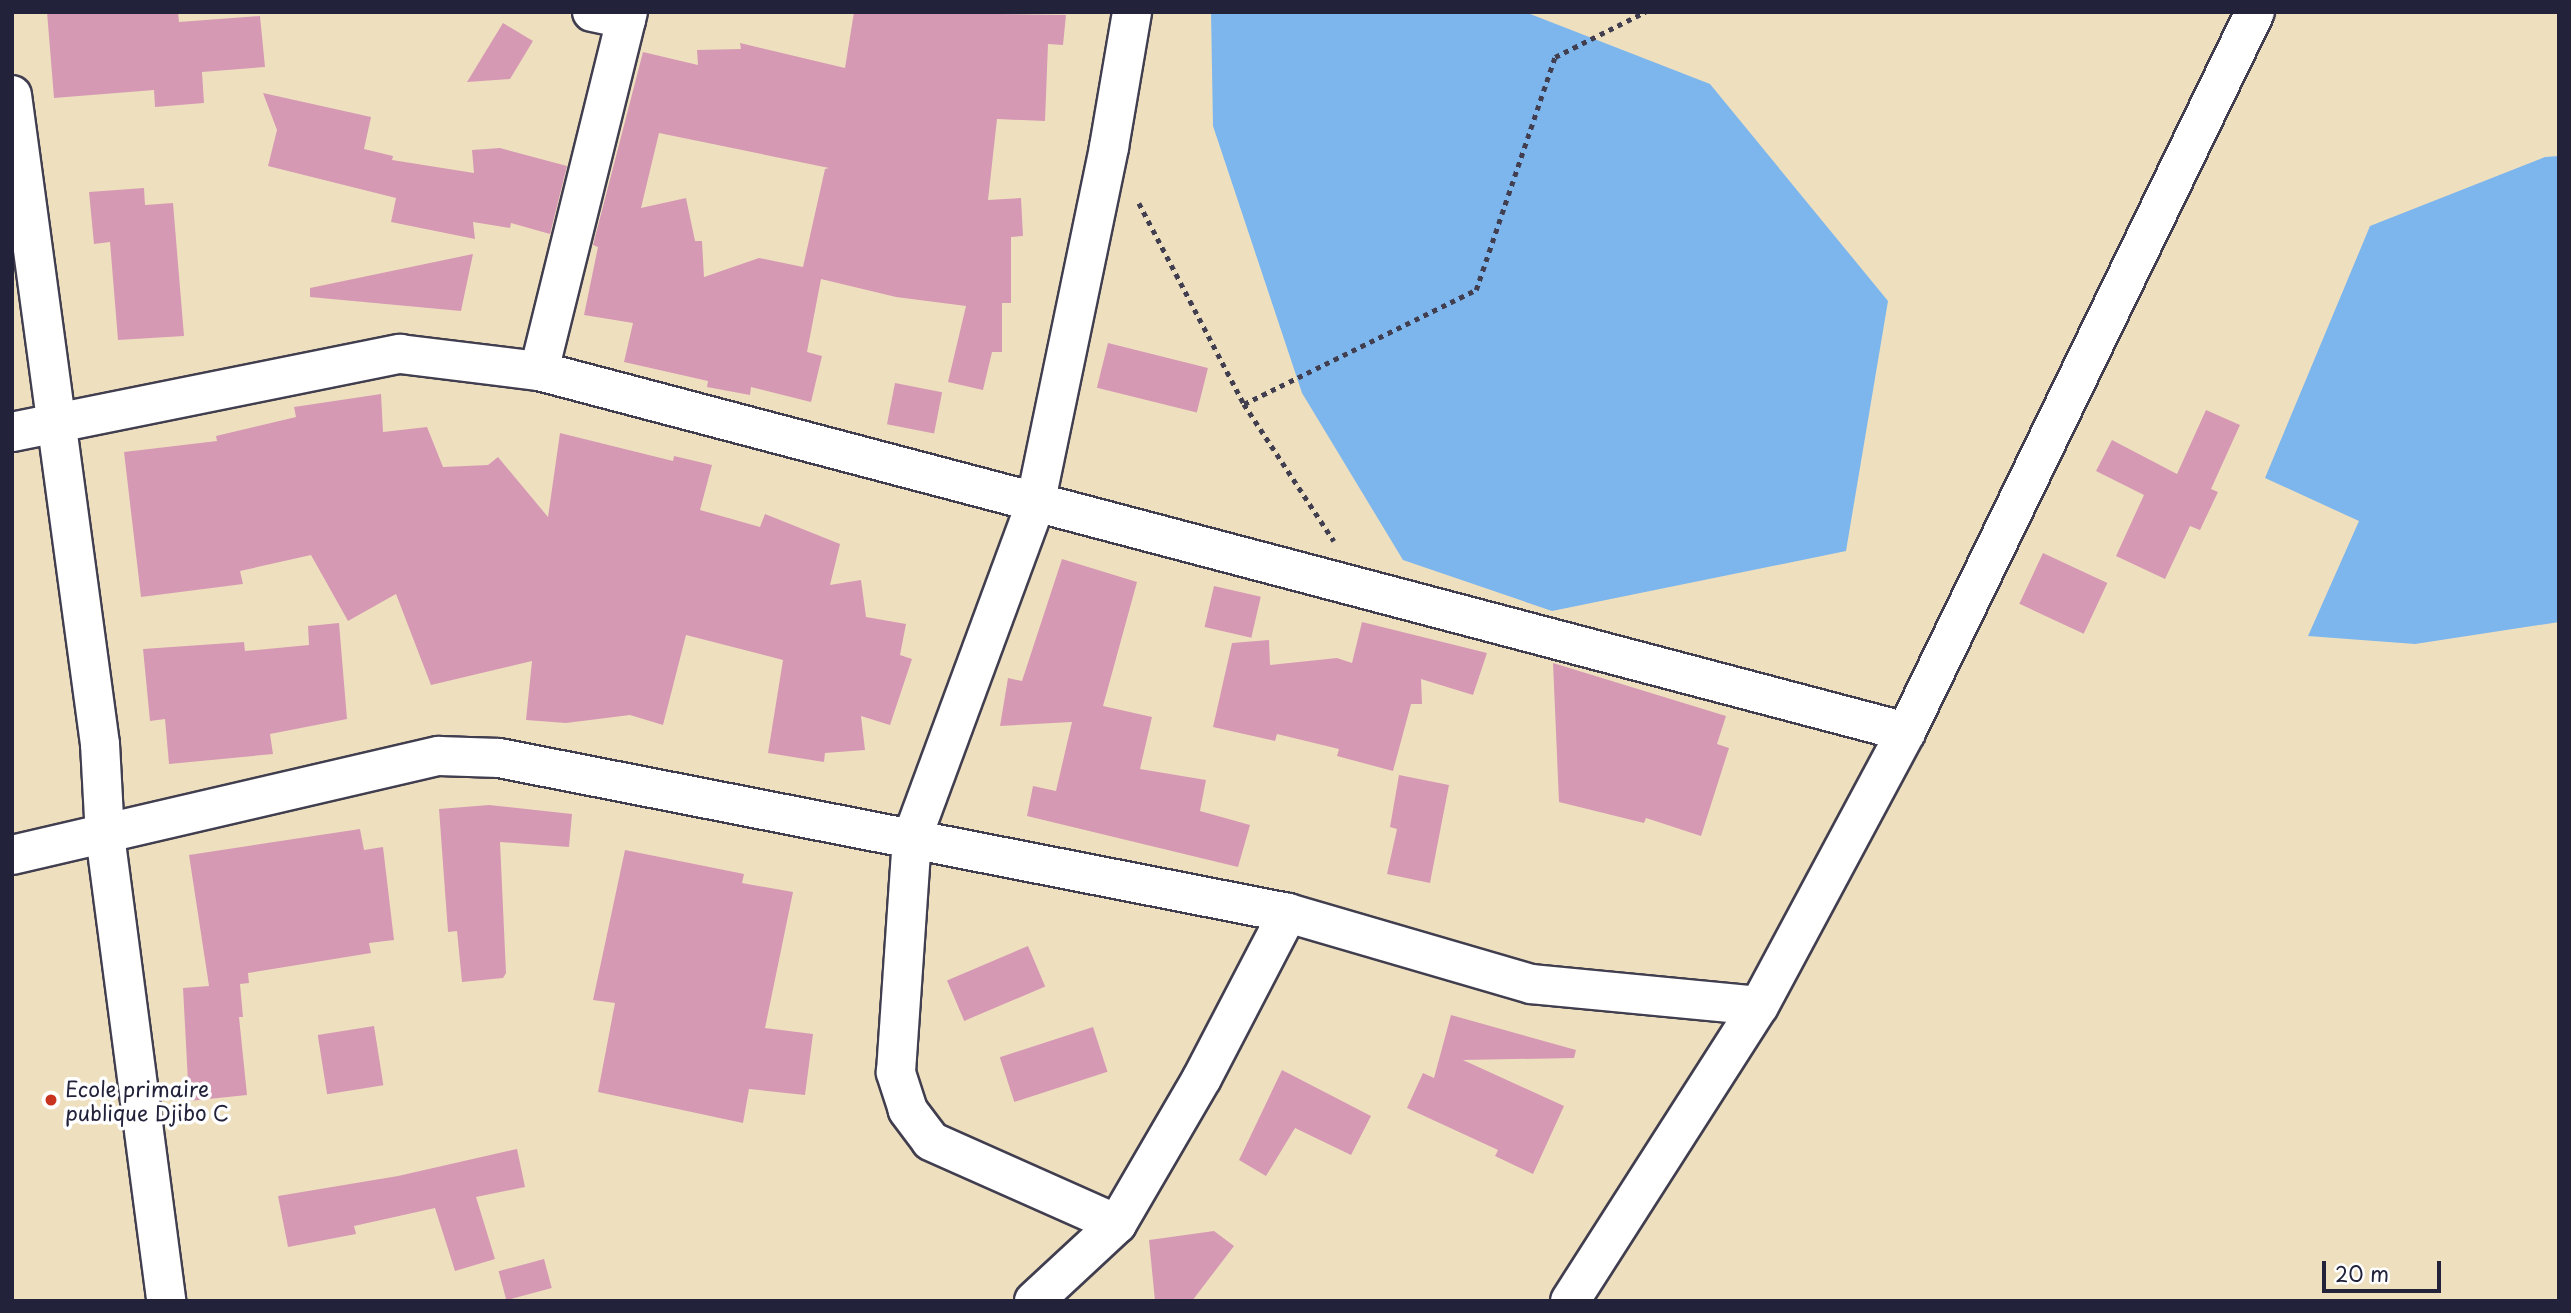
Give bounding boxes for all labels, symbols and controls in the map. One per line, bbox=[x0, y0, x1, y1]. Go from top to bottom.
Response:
place label: Ecole primaire publique Djibo C bbox=[65, 1075, 230, 1125]
marker: Ecole primaire publique Djibo C bbox=[43, 1092, 59, 1108]
scale bar bbox=[2326, 1246, 2445, 1290]
text: 20 m bbox=[2335, 1257, 2389, 1289]

